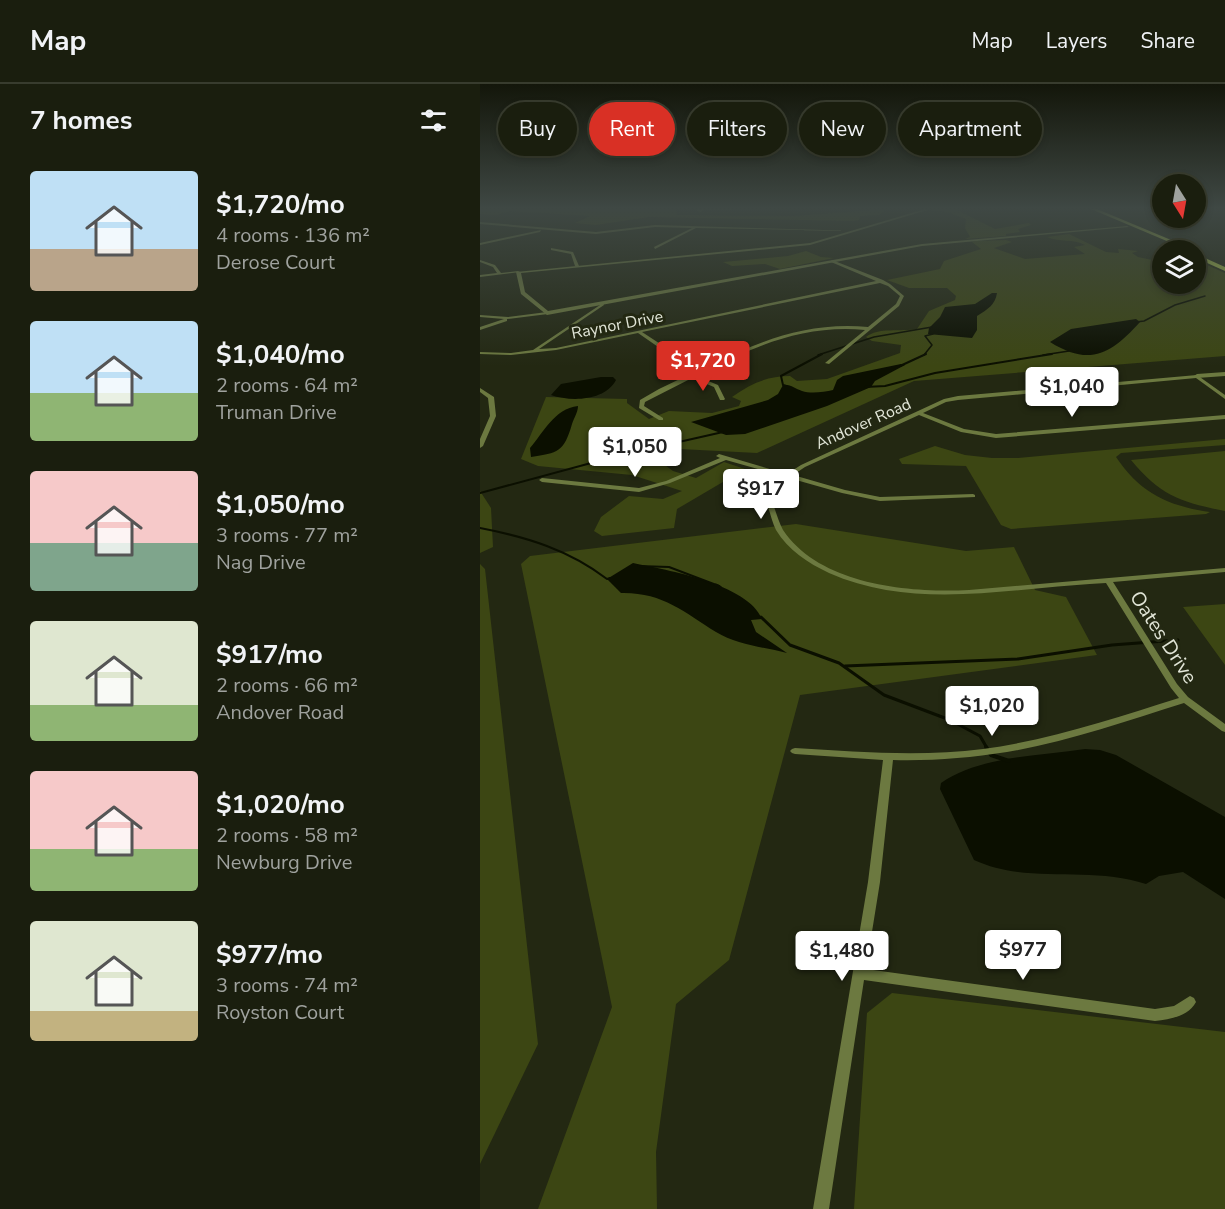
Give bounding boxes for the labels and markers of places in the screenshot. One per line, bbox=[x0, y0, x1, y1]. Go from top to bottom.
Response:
pin: $1,720 bbox=[654, 341, 752, 392]
pin: $1,040 bbox=[1023, 367, 1121, 418]
pin: $1,050 bbox=[586, 427, 684, 478]
pin: $917 bbox=[725, 469, 797, 520]
pin: $1,020 bbox=[943, 686, 1041, 737]
pin: $977 bbox=[987, 930, 1059, 981]
pin: $1,480 bbox=[793, 931, 891, 982]

